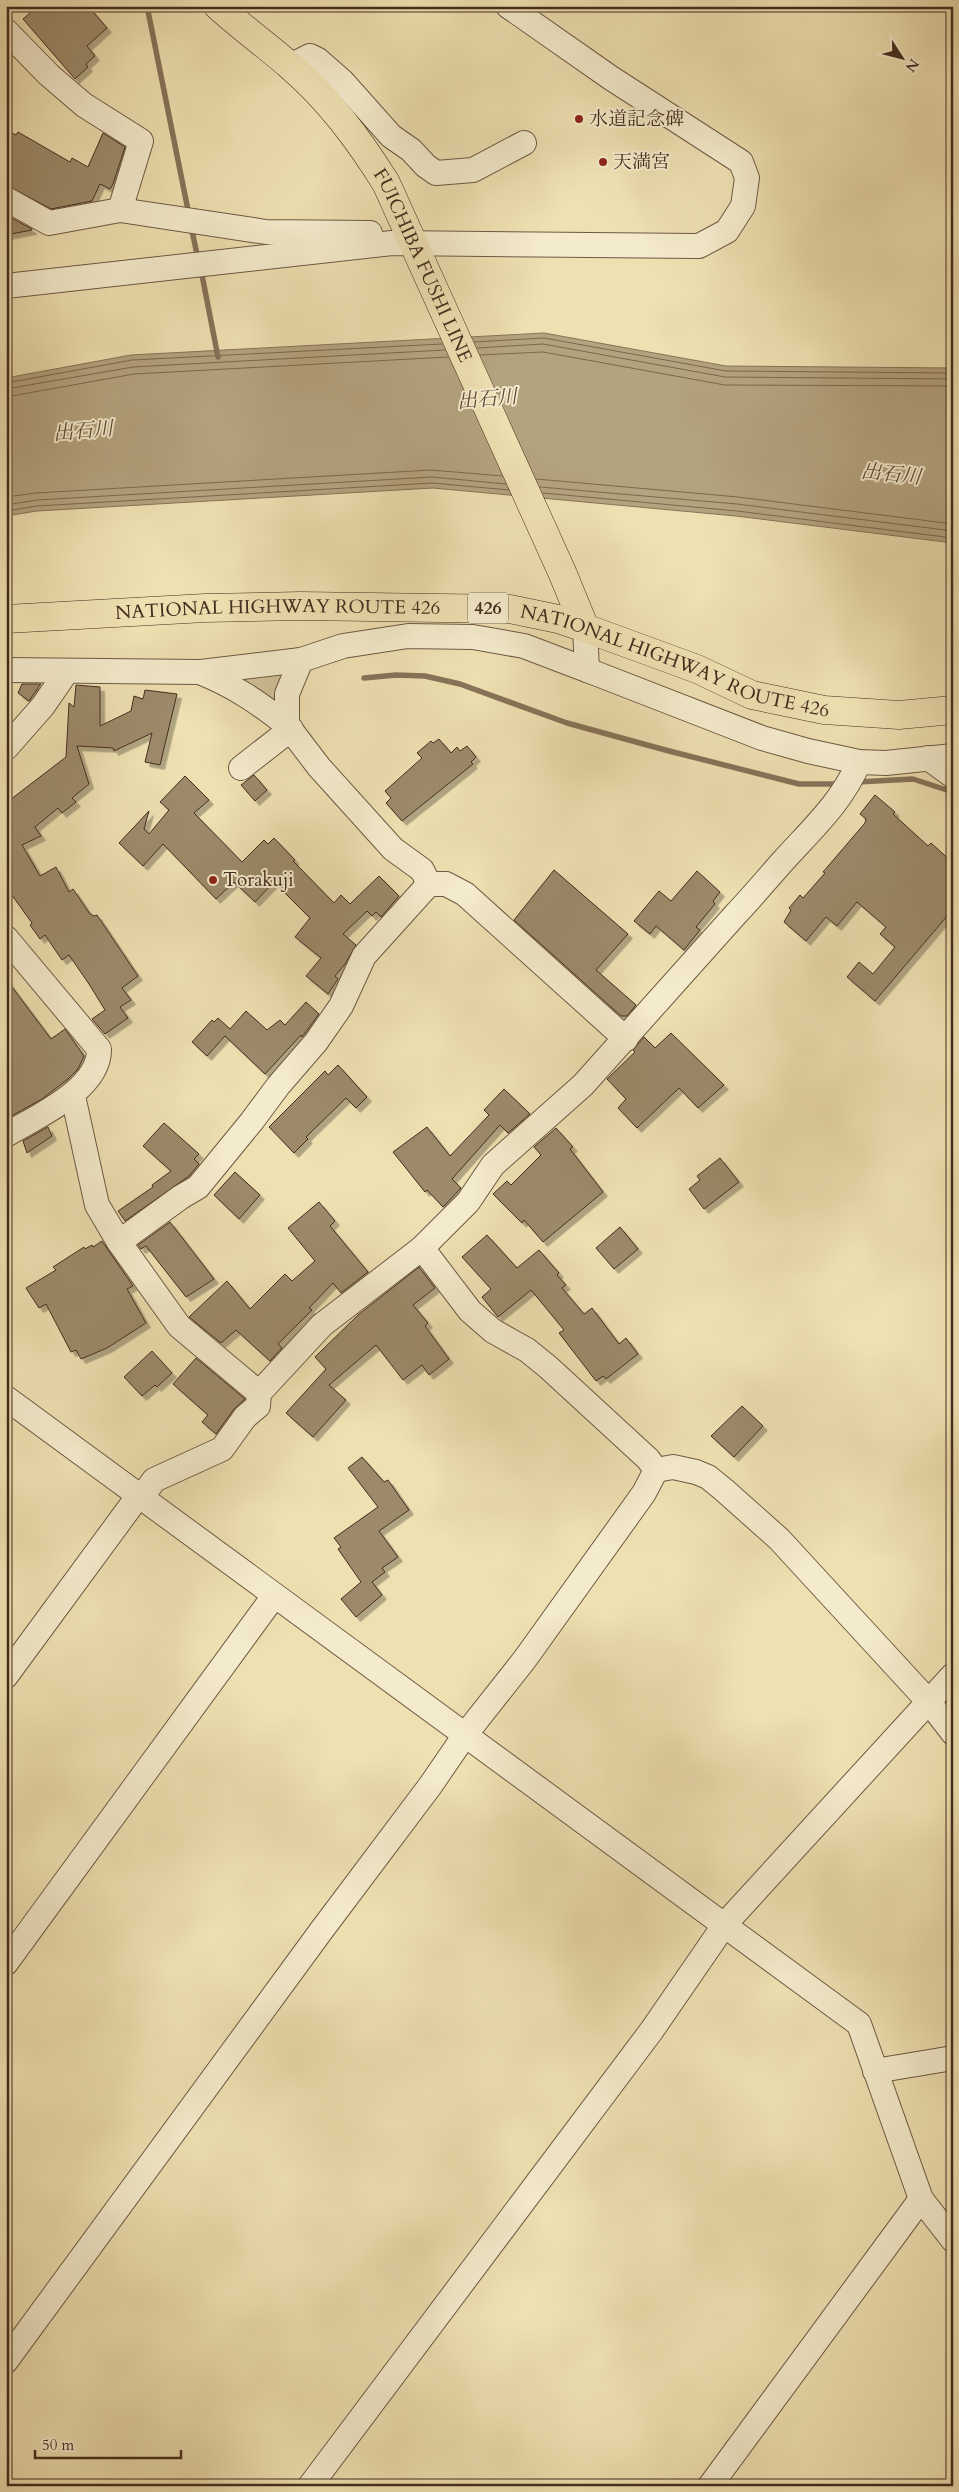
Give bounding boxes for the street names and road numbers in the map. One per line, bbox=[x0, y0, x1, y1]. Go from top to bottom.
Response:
street label: FUICHIBA FUSHI LINE bbox=[367, 163, 478, 367]
road number: 426 bbox=[468, 592, 508, 624]
street label: NATIONAL HIGHWAY ROUTE 426 bbox=[115, 593, 440, 626]
street label: NATIONAL HIGHWAY ROUTE 426 bbox=[518, 599, 830, 723]

